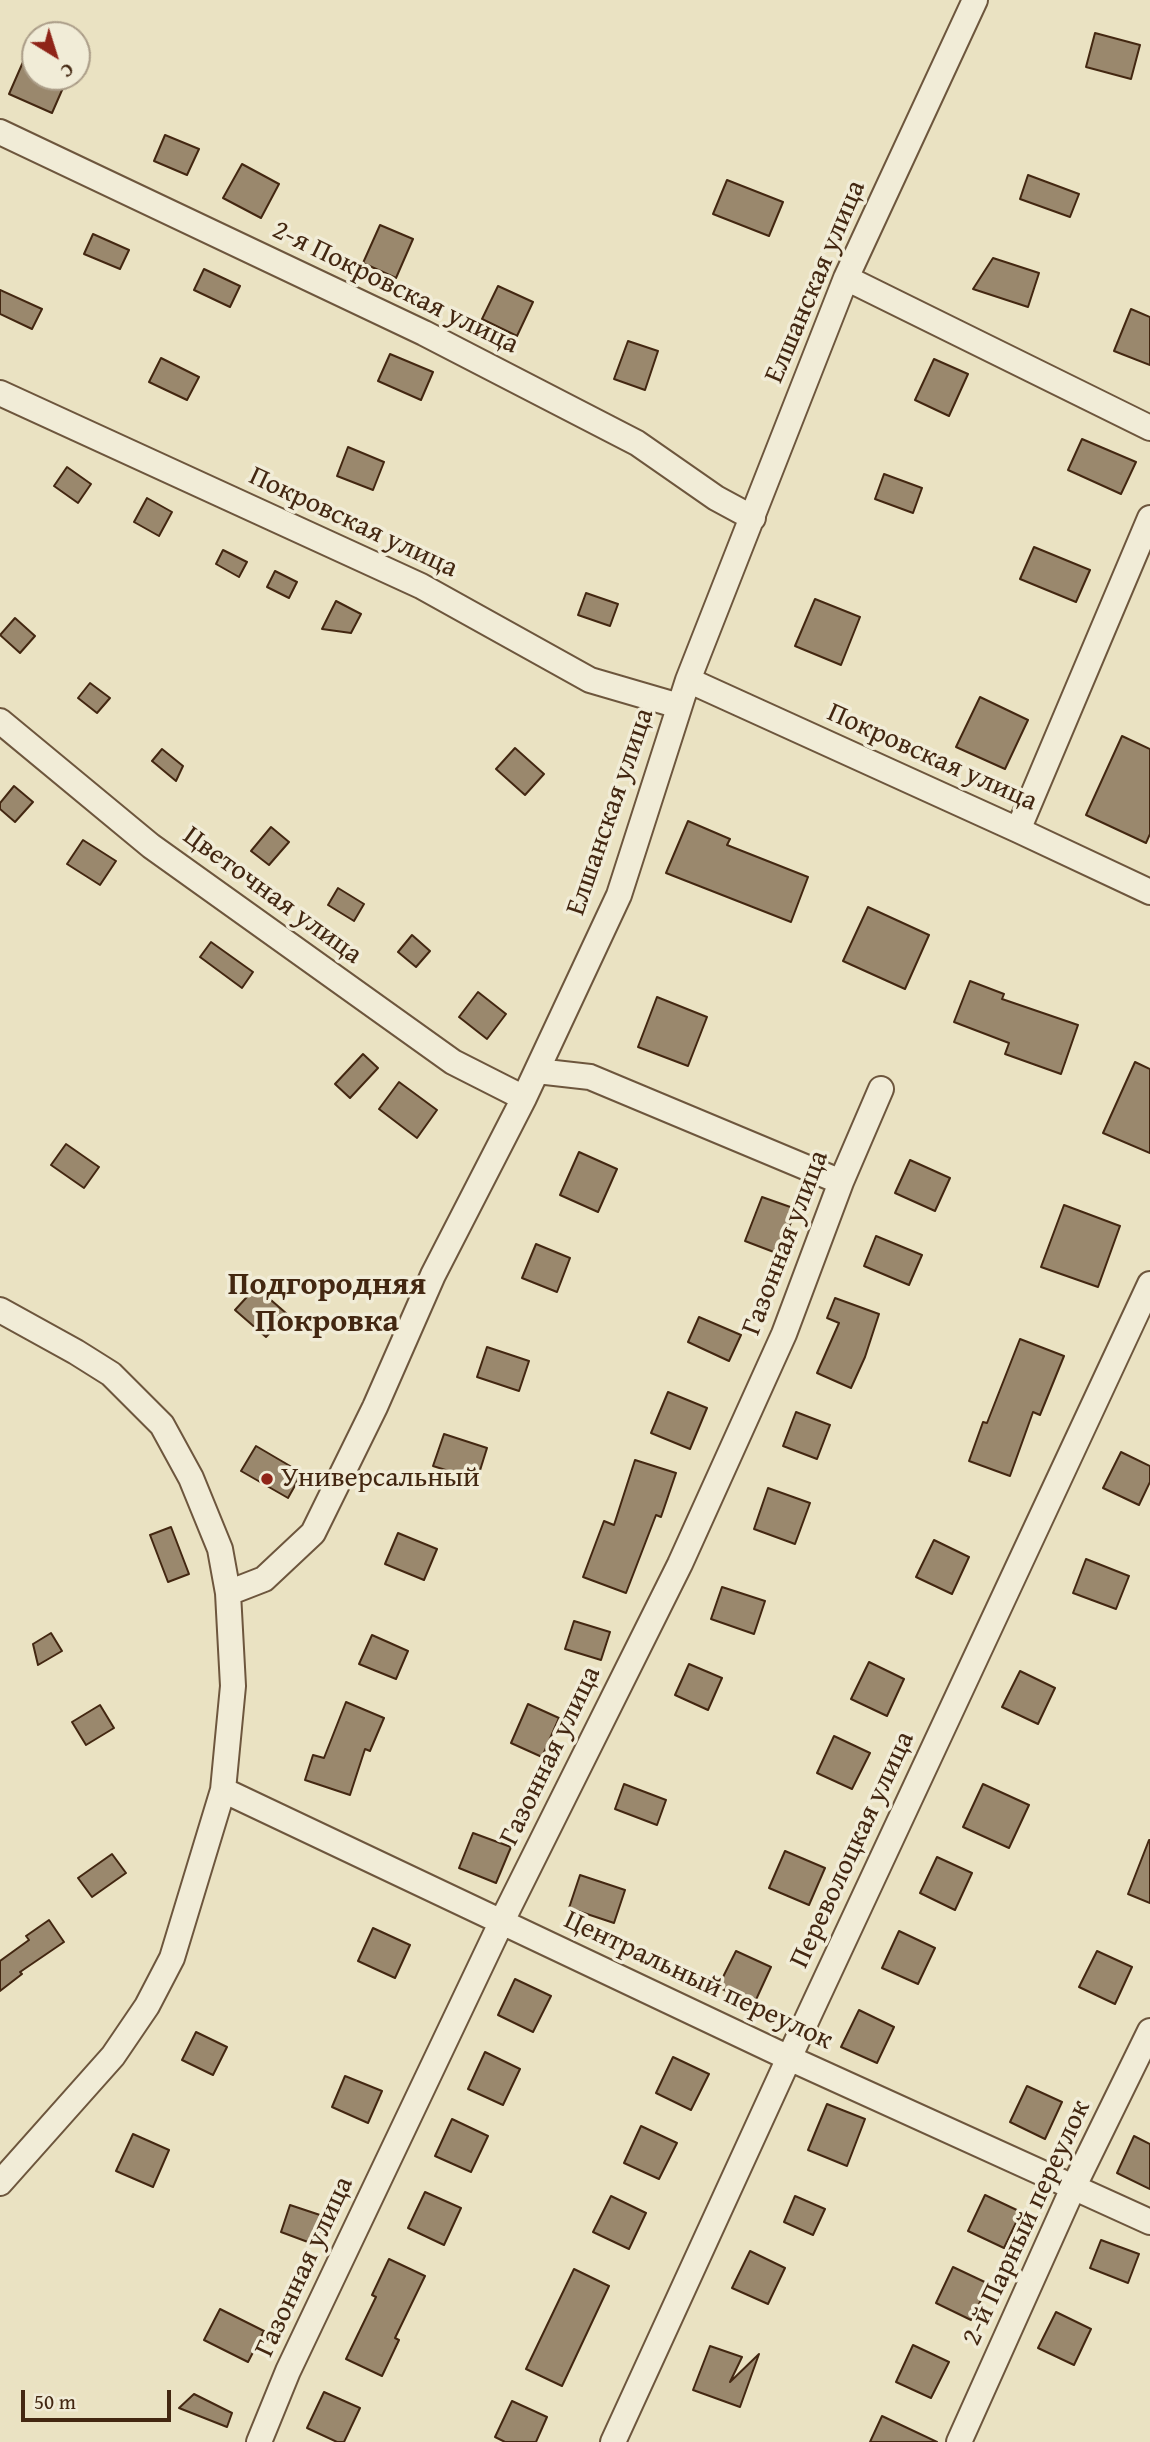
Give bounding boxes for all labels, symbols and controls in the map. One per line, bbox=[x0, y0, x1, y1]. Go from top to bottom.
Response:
north arrow bbox=[21, 21, 91, 91]
text: С bbox=[55, 57, 81, 85]
street label: Елшанская улица bbox=[758, 176, 874, 388]
street label: 2-я Покровская улица bbox=[266, 214, 524, 362]
street label: Покровская улица bbox=[243, 460, 463, 586]
street label: Покровская улица bbox=[822, 697, 1042, 819]
street label: Елшанская улица bbox=[560, 704, 662, 920]
street label: Цветочная улица bbox=[176, 820, 368, 972]
street label: Газонная улица bbox=[735, 1146, 837, 1340]
district label: Подгородняя Покровка bbox=[228, 1267, 426, 1342]
place label: Универсальный bbox=[281, 1462, 480, 1496]
marker: Универсальный bbox=[259, 1471, 275, 1487]
street label: Газонная улица bbox=[493, 1661, 609, 1851]
street label: Переволоцкая улица bbox=[783, 1726, 923, 1974]
street label: Центральный переулок bbox=[558, 1904, 838, 2058]
street label: 2-й Парный переулок bbox=[955, 2095, 1099, 2351]
street label: Газонная улица bbox=[249, 2171, 361, 2363]
scale bar bbox=[24, 2376, 175, 2420]
text: 50 m bbox=[34, 2386, 76, 2417]

